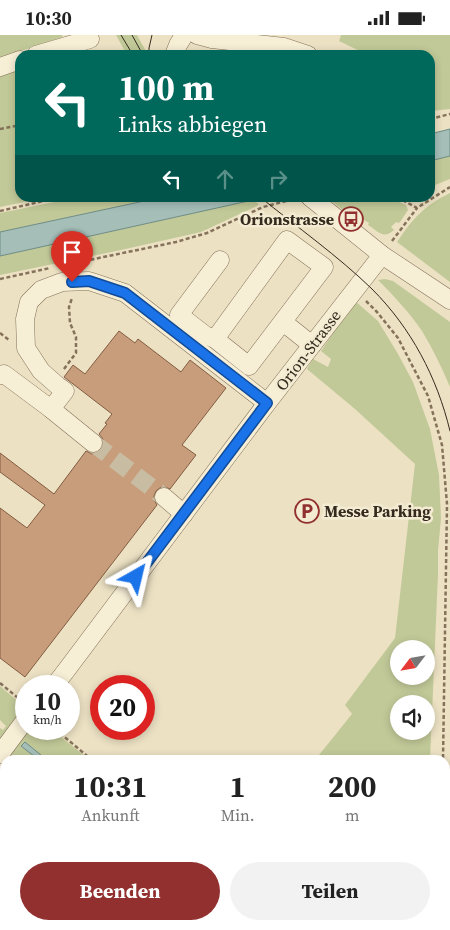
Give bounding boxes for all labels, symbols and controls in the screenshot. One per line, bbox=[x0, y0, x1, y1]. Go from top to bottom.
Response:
text: 10:30 bbox=[25, 5, 72, 31]
text: 100 m bbox=[118, 64, 214, 112]
icon: left bbox=[35, 70, 100, 135]
text: Links abbiegen bbox=[118, 109, 267, 139]
icon: left bbox=[158, 165, 186, 193]
icon: ahead bbox=[211, 165, 239, 193]
icon: right bbox=[264, 165, 292, 193]
bus stop icon: Orionstrasse bbox=[338, 206, 364, 232]
place label: Orionstrasse bbox=[240, 208, 334, 230]
pin bbox=[51, 231, 93, 282]
icon: arrive bbox=[58, 238, 86, 266]
street label: Orion-Strasse bbox=[270, 305, 346, 395]
parking icon: Messe Parking bbox=[294, 498, 320, 524]
place label: Messe Parking bbox=[324, 500, 431, 522]
position arrow bbox=[109, 550, 161, 602]
north arrow bbox=[390, 640, 435, 685]
map controls bbox=[390, 640, 435, 740]
speed limit sign: 20 bbox=[90, 675, 155, 740]
text: 10 bbox=[34, 684, 61, 718]
button: sound bbox=[390, 695, 435, 740]
text: km/h bbox=[33, 712, 62, 728]
text: 10:31 bbox=[73, 766, 147, 807]
text: 1 bbox=[229, 766, 246, 807]
text: 200 bbox=[328, 766, 377, 807]
text: Ankunft bbox=[81, 804, 140, 826]
text: Min. bbox=[221, 804, 254, 826]
text: m bbox=[345, 804, 359, 826]
button: Beenden bbox=[20, 862, 220, 920]
button: Teilen bbox=[230, 862, 430, 920]

